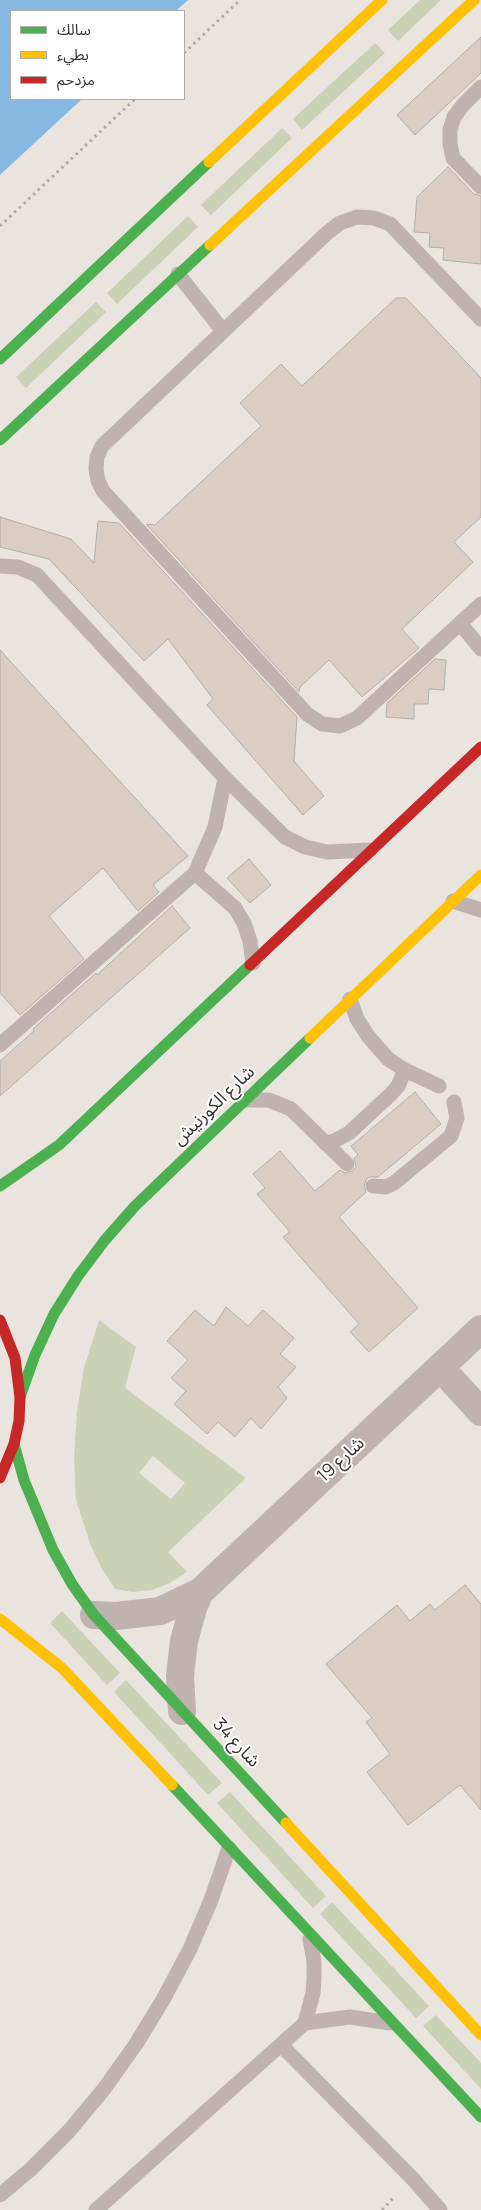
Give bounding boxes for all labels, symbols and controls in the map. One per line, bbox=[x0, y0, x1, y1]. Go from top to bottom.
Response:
legend bbox=[10, 10, 185, 100]
text: سالك bbox=[57, 19, 91, 40]
text: بطيء bbox=[57, 44, 89, 65]
text: مزدحم bbox=[57, 69, 95, 90]
street label: شارع الكورنيش bbox=[168, 1062, 260, 1150]
street label: شارع 19 bbox=[313, 1433, 369, 1487]
street label: شارع 34 bbox=[208, 1714, 264, 1772]

